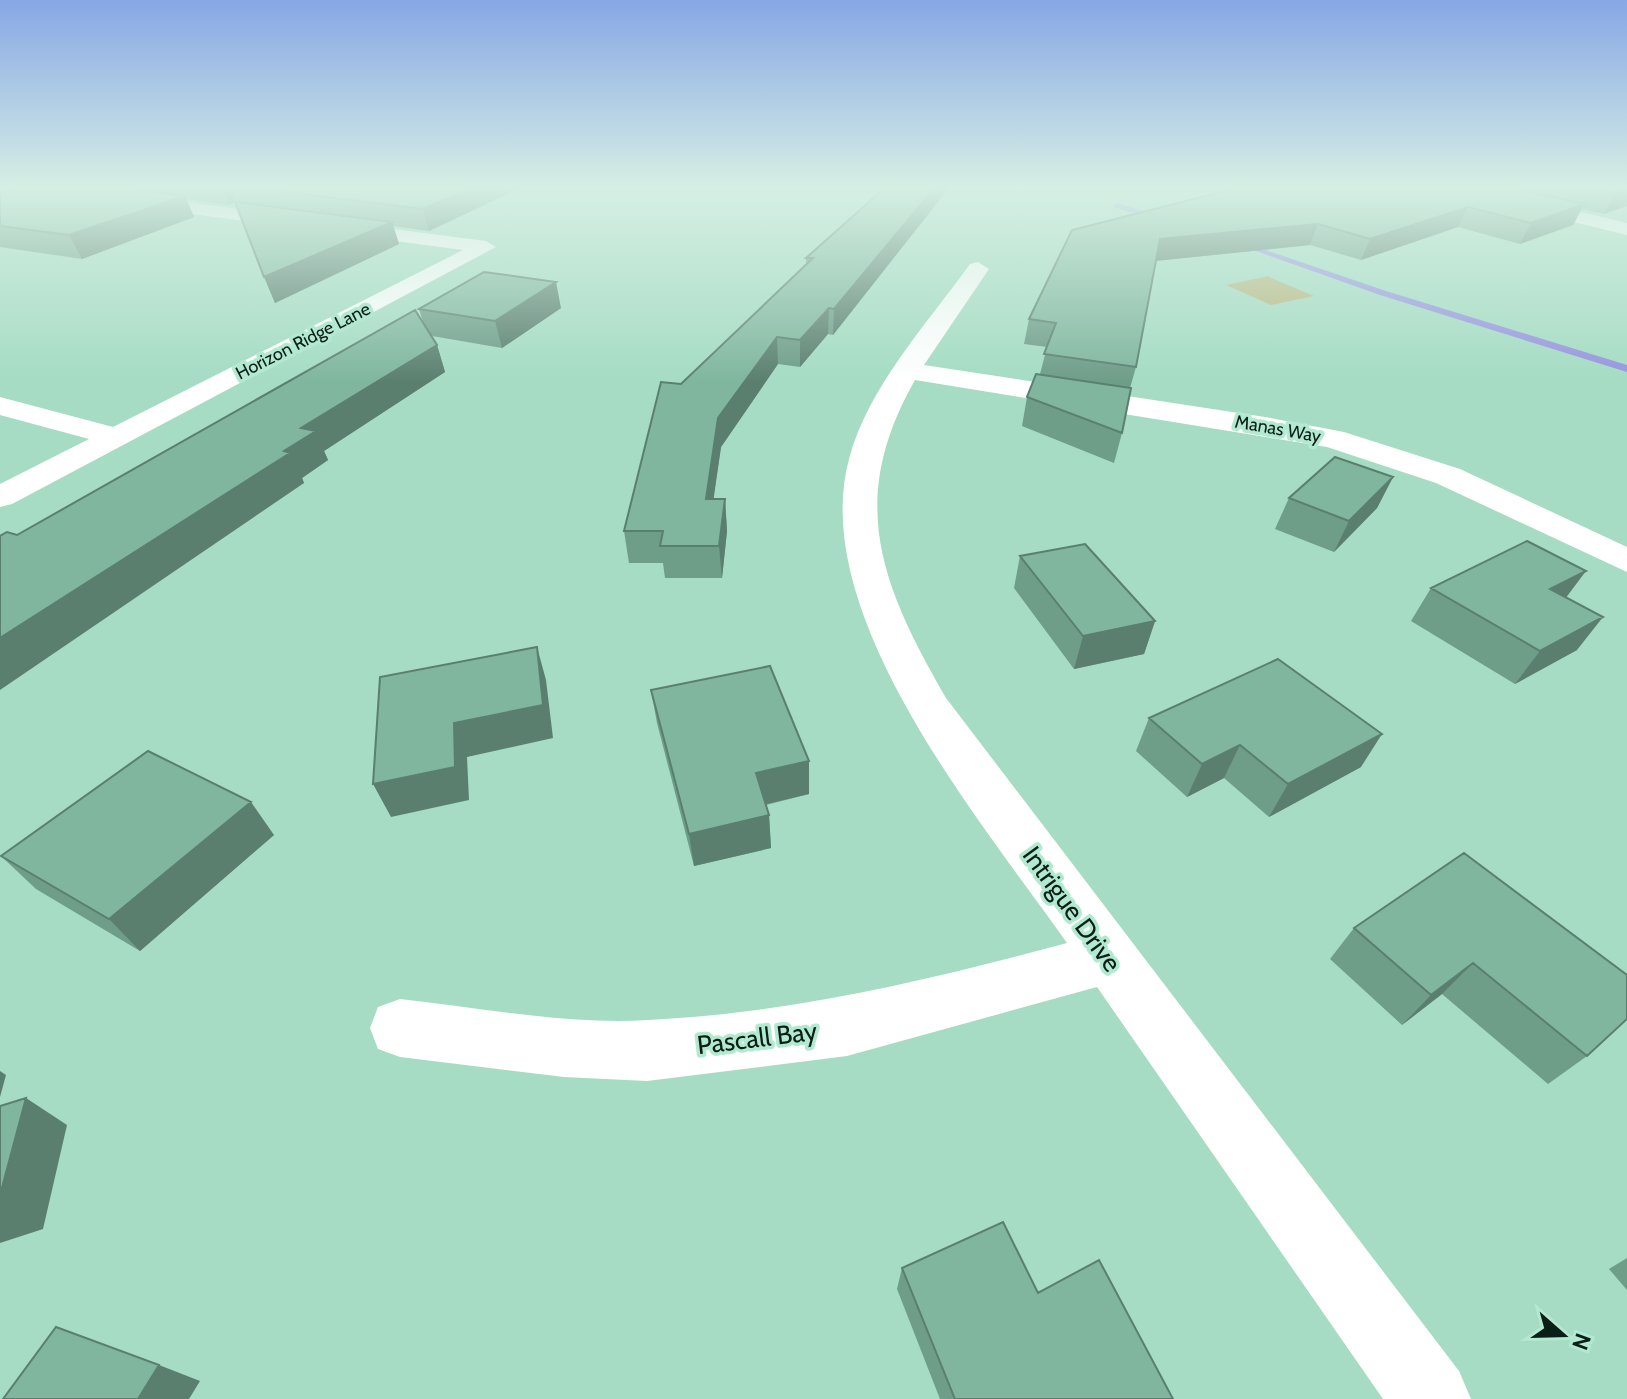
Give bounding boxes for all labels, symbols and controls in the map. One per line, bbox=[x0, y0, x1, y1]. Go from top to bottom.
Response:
street label: Horizon Ridge Lane bbox=[232, 298, 374, 384]
street label: Manas Way bbox=[1233, 411, 1323, 447]
street label: Intrigue Drive bbox=[1016, 840, 1128, 978]
street label: Pascall Bay bbox=[695, 1015, 819, 1061]
north arrow bbox=[1523, 1295, 1603, 1375]
text: N bbox=[1566, 1330, 1597, 1354]

